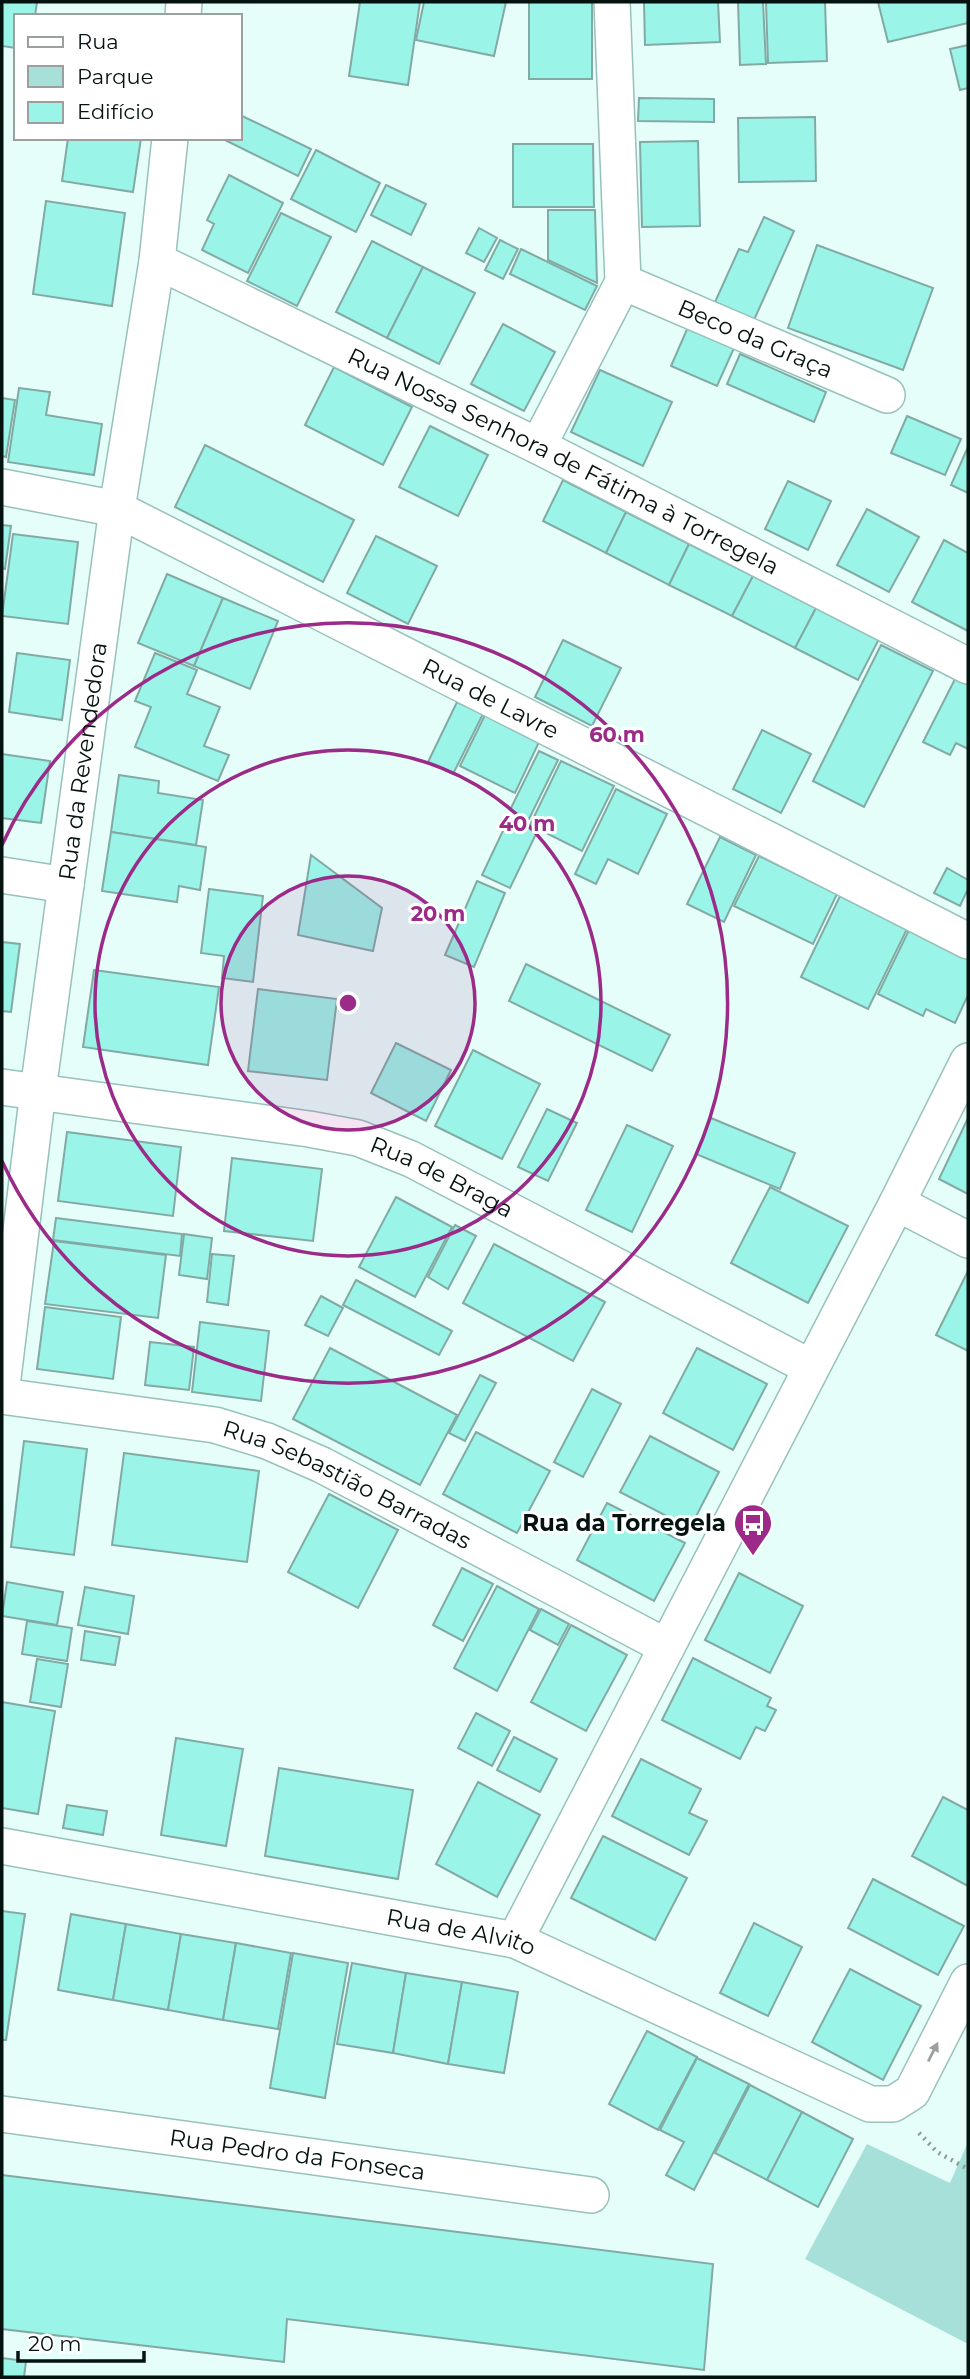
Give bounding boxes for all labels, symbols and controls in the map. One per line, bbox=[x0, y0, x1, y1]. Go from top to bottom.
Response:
legend bbox=[14, 14, 242, 140]
text: Rua bbox=[77, 29, 119, 54]
text: Parque bbox=[77, 64, 153, 89]
text: Edifício bbox=[77, 99, 154, 124]
street label: Beco da Graça bbox=[674, 293, 837, 384]
street label: Rua Nossa Senhora de Fátima à Torregela bbox=[343, 342, 784, 581]
street label: Rua da Revendedora bbox=[53, 640, 113, 882]
street label: Rua de Lavre bbox=[418, 652, 564, 745]
text: 60 m bbox=[589, 722, 645, 747]
text: 40 m bbox=[499, 811, 555, 836]
text: 20 m bbox=[411, 901, 465, 926]
centre of rings bbox=[336, 991, 360, 1015]
street label: Rua de Braga bbox=[366, 1130, 518, 1224]
street label: Rua Sebastião Barradas bbox=[220, 1414, 476, 1555]
bus stop icon: Rua da Torregela bbox=[732, 1502, 774, 1557]
place label: Rua da Torregela bbox=[522, 1509, 726, 1537]
street label: Rua de Alvito bbox=[384, 1903, 540, 1962]
one-way arrow bbox=[927, 2042, 938, 2062]
street label: Rua Pedro da Fonseca bbox=[168, 2123, 427, 2186]
scale bar bbox=[18, 2320, 144, 2364]
text: 20 m bbox=[28, 2331, 82, 2356]

